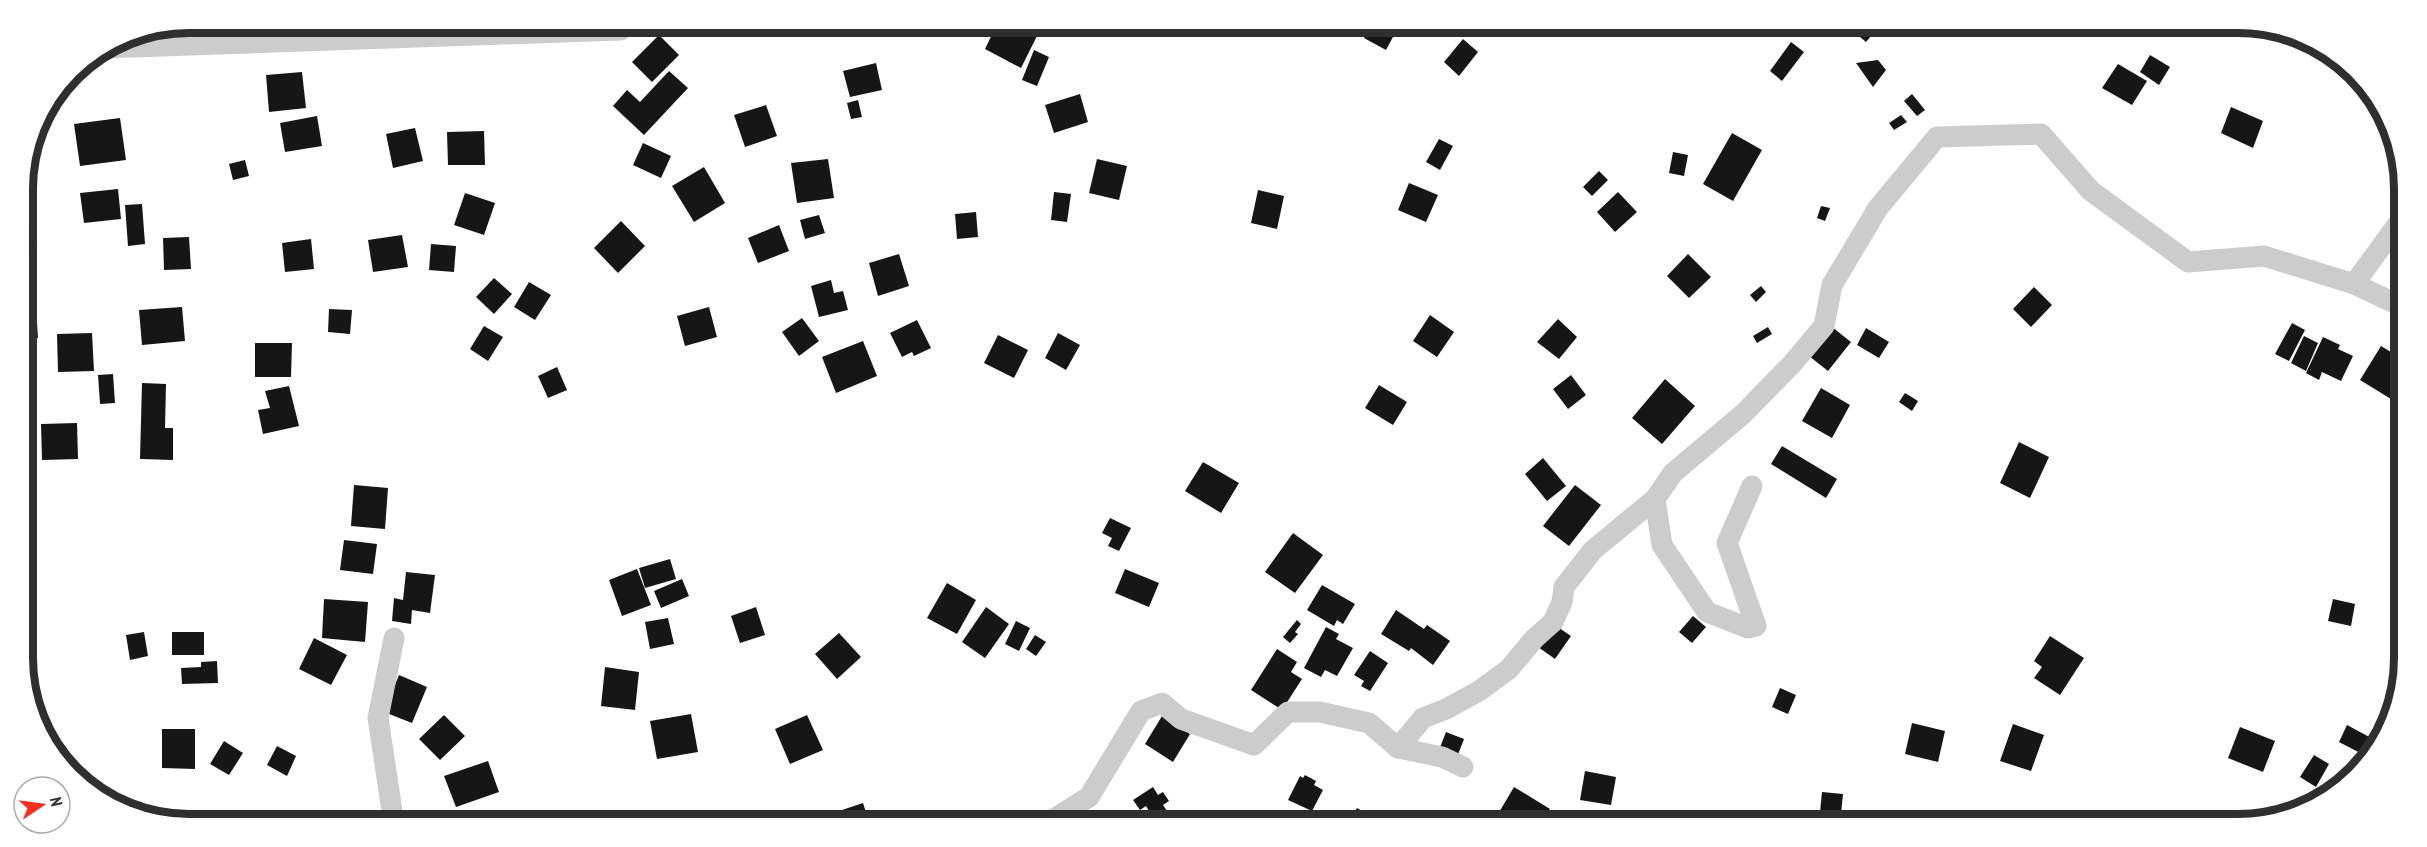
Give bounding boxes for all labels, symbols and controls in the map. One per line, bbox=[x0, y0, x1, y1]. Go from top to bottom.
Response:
north arrow bbox=[12, 775, 72, 835]
text: N bbox=[46, 795, 67, 808]

